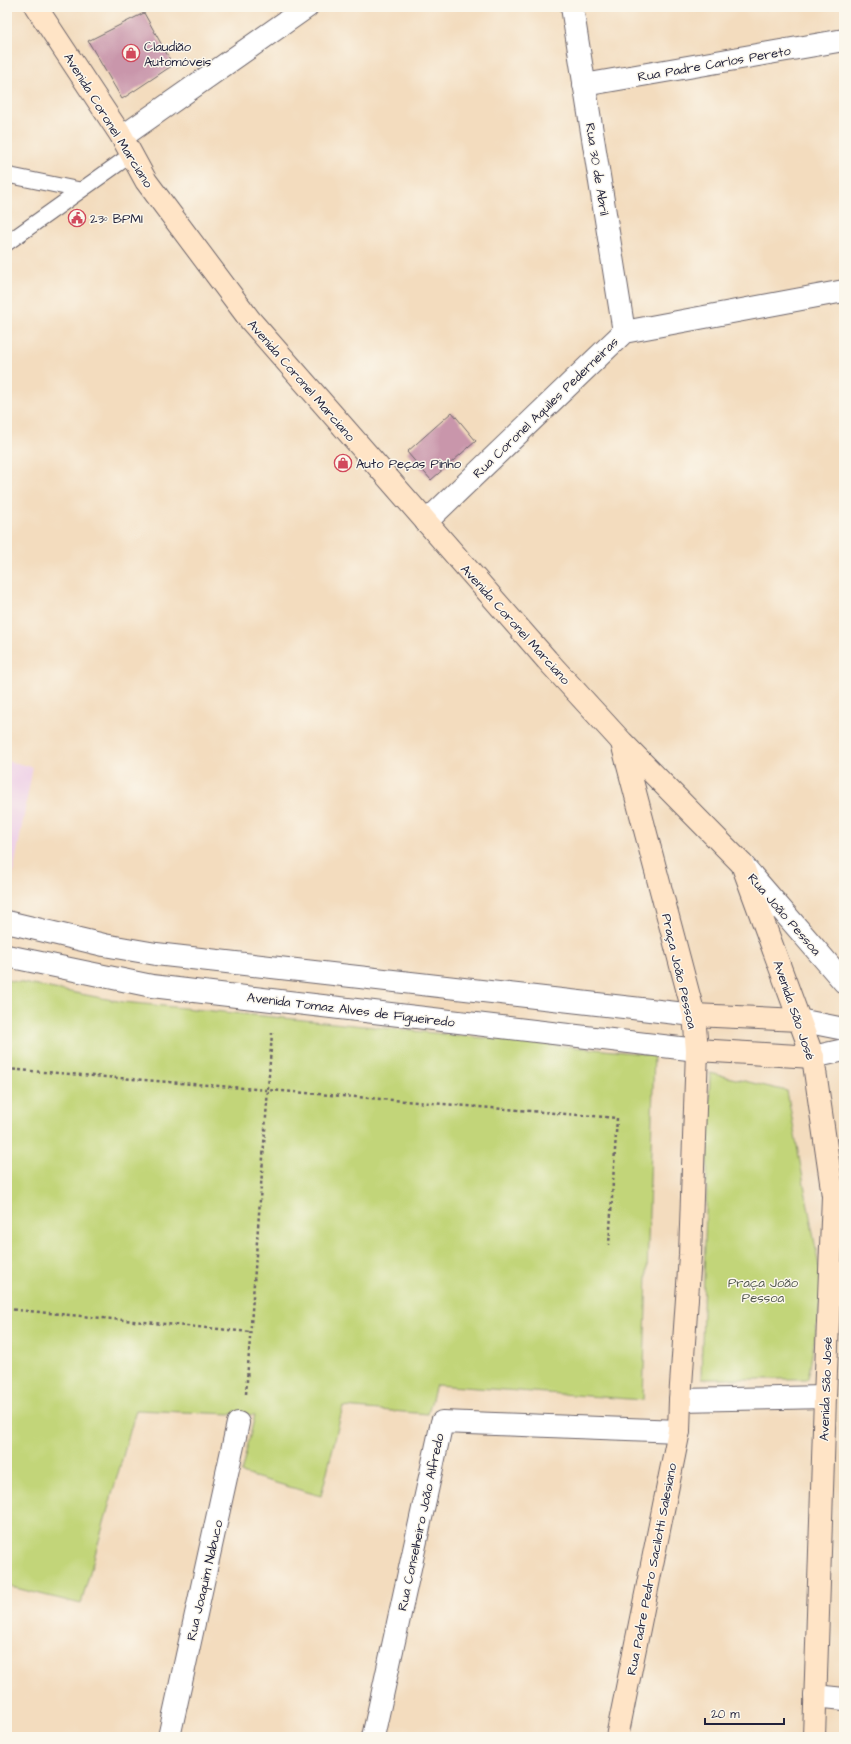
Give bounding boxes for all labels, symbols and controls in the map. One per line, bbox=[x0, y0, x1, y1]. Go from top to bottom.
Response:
place label: Claudião Automóveis bbox=[144, 38, 212, 71]
street label: Rua Padre Carlos Pereto bbox=[636, 42, 793, 86]
shop icon: Claudião Automóveis bbox=[121, 43, 141, 63]
street label: Avenida Coronel Marciano bbox=[59, 50, 157, 192]
street label: Rua 30 de Abril bbox=[581, 122, 613, 217]
public building icon: 23º BPMI bbox=[67, 208, 87, 228]
place label: 23º BPMI bbox=[90, 210, 143, 228]
street label: Avenida Coronel Marciano bbox=[243, 316, 360, 446]
street label: Rua Coronel Aquiles Pederneiras bbox=[469, 333, 623, 482]
shop icon: Auto Peças Pinho bbox=[333, 453, 353, 473]
place label: Auto Peças Pinho bbox=[356, 455, 462, 473]
street label: Avenida Coronel Marciano bbox=[456, 561, 575, 689]
street label: Rua João Pessoa bbox=[744, 870, 825, 960]
street label: Praça João Pessoa bbox=[657, 912, 701, 1031]
street label: Avenida São José bbox=[769, 958, 820, 1063]
street label: Avenida Tomaz Alves de Figueiredo bbox=[246, 988, 456, 1033]
park label: Praça João Pessoa bbox=[728, 1274, 799, 1307]
street label: Avenida São José bbox=[815, 1337, 837, 1441]
street label: Rua Conselheiro João Alfredo bbox=[393, 1431, 449, 1613]
street label: Rua Padre Pedro Sacilotti Salesiano bbox=[623, 1461, 682, 1677]
street label: Rua Joaquim Nabuco bbox=[182, 1517, 228, 1642]
scale bar bbox=[705, 1700, 784, 1726]
text: 20 m bbox=[711, 1706, 740, 1723]

